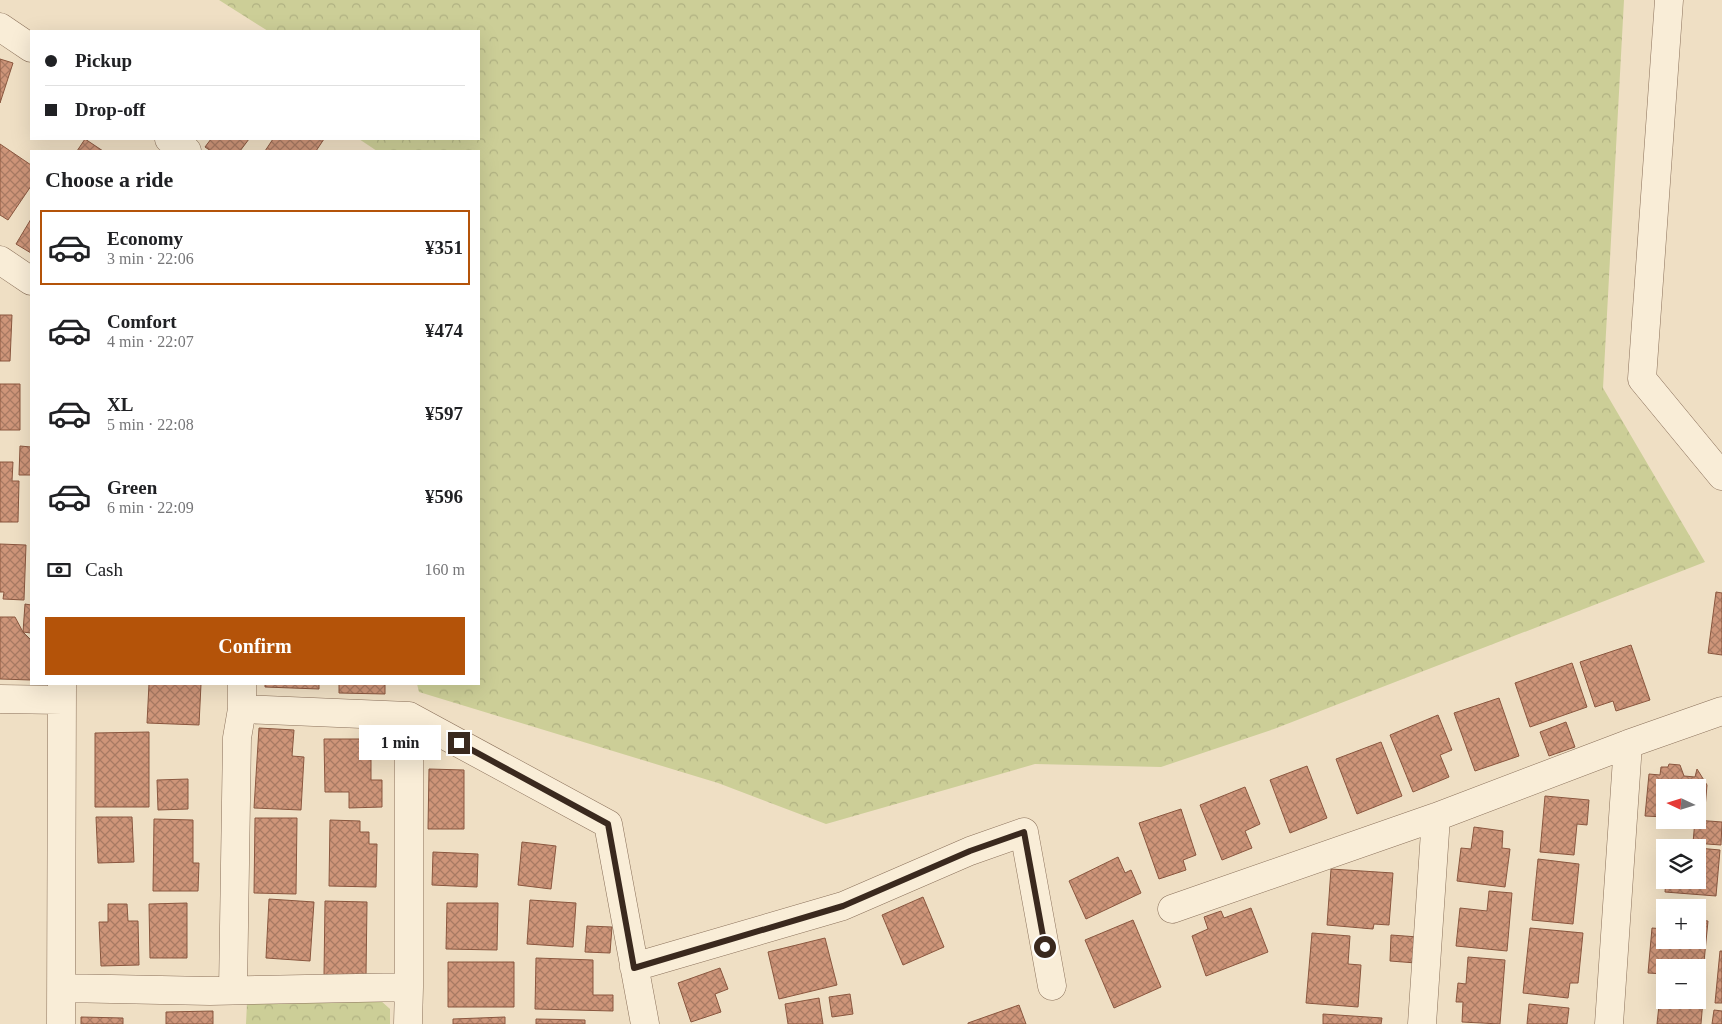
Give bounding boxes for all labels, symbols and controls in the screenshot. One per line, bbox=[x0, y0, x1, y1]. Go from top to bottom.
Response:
text: Pickup bbox=[75, 50, 132, 71]
text: Drop-off bbox=[75, 99, 145, 120]
text: Choose a ride bbox=[45, 167, 173, 192]
icon: car bbox=[47, 225, 92, 270]
text: Economy bbox=[107, 228, 183, 249]
text: ¥351 bbox=[425, 237, 463, 258]
text: 3 min · 22:06 bbox=[107, 250, 194, 267]
icon: car bbox=[47, 308, 92, 353]
text: Comfort bbox=[107, 311, 177, 332]
text: ¥474 bbox=[425, 320, 463, 341]
text: 4 min · 22:07 bbox=[107, 333, 194, 350]
icon: car bbox=[47, 391, 92, 436]
text: XL bbox=[107, 394, 133, 415]
text: ¥597 bbox=[425, 403, 463, 424]
text: 5 min · 22:08 bbox=[107, 416, 194, 433]
icon: car bbox=[47, 474, 92, 519]
text: Green bbox=[107, 477, 157, 498]
text: ¥596 bbox=[425, 486, 463, 507]
text: 6 min · 22:09 bbox=[107, 499, 194, 516]
icon: cash bbox=[45, 556, 73, 584]
text: Cash bbox=[85, 559, 123, 580]
text: 160 m bbox=[425, 561, 465, 578]
button: Confirm bbox=[45, 617, 465, 675]
callout: 1 min bbox=[359, 726, 442, 760]
route end bbox=[448, 732, 470, 754]
text: 1 min bbox=[381, 734, 419, 751]
north arrow bbox=[1656, 779, 1706, 829]
map controls bbox=[1656, 779, 1706, 1009]
button: layers bbox=[1656, 839, 1706, 889]
button: + bbox=[1656, 899, 1706, 949]
route start bbox=[1034, 936, 1056, 958]
button: − bbox=[1656, 959, 1706, 1009]

